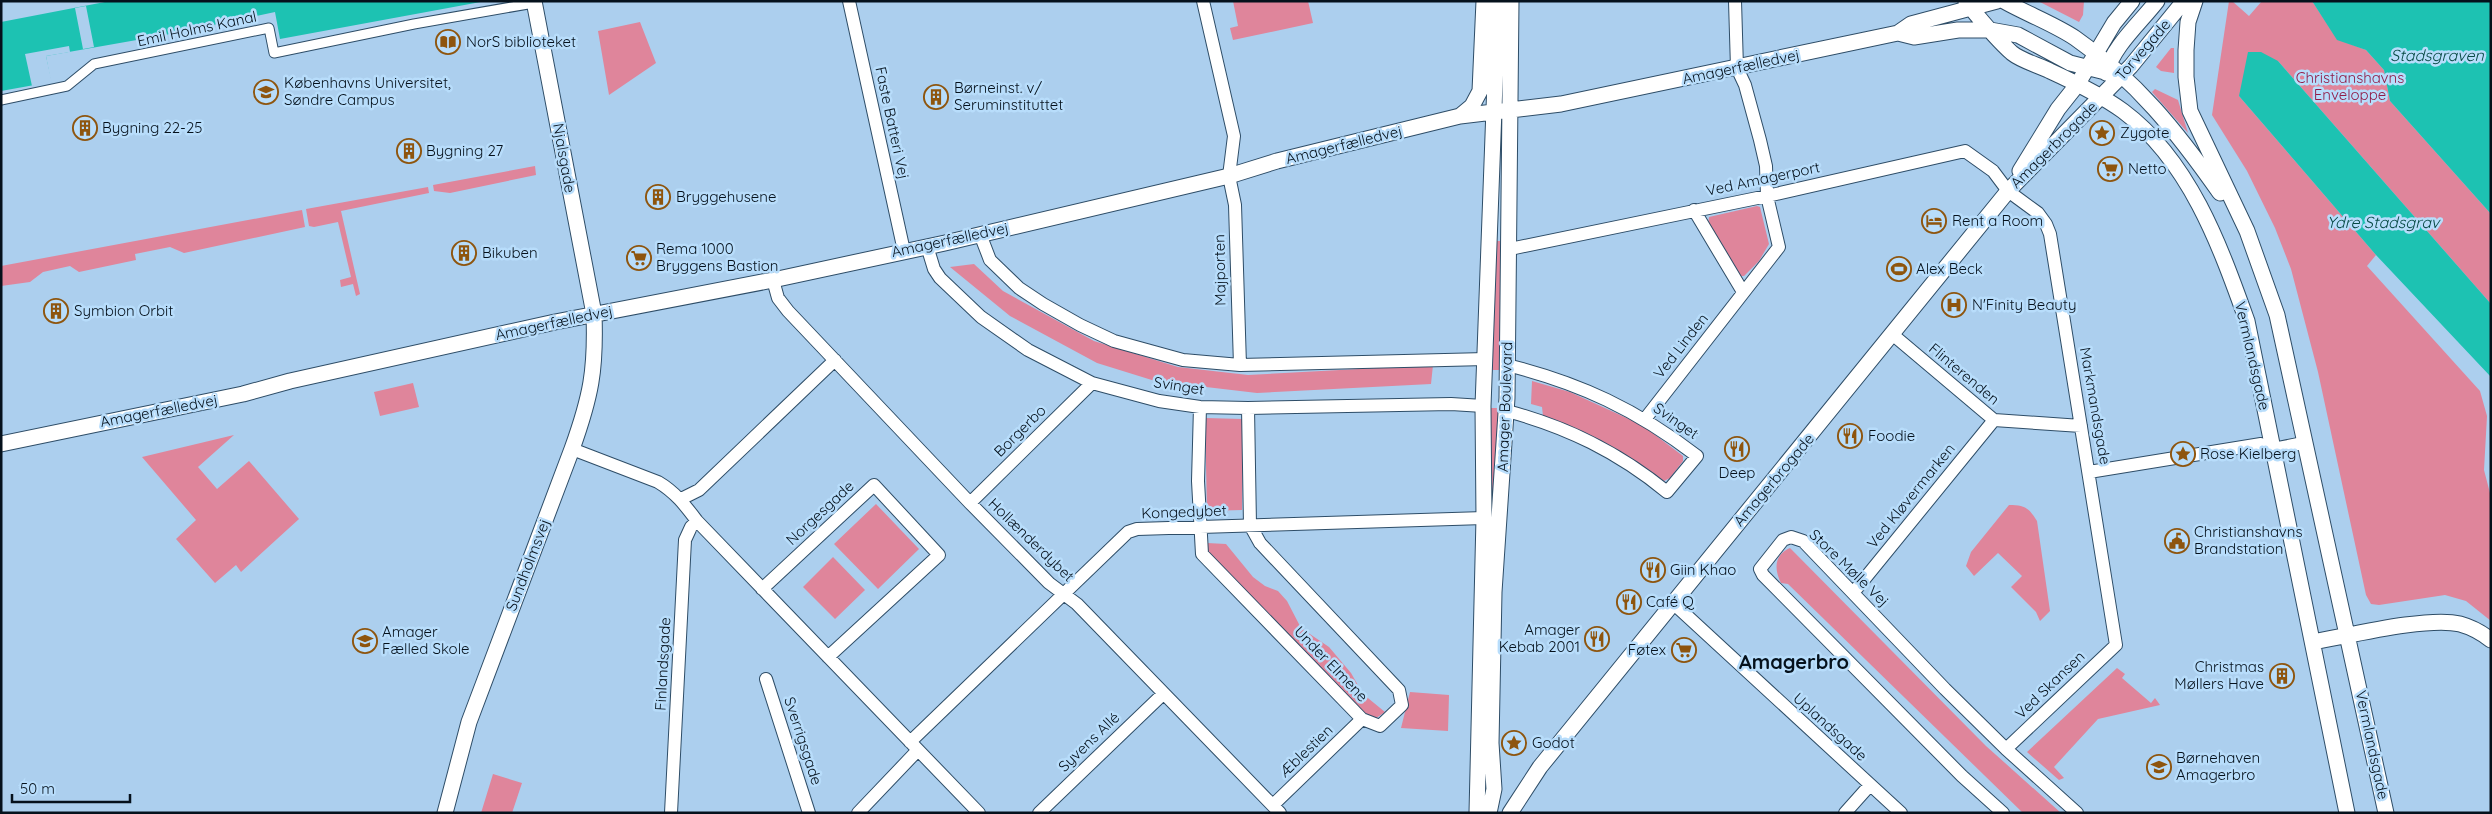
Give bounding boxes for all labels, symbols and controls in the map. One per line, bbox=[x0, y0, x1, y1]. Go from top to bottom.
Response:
street label: Emil Holms Kanal bbox=[135, 7, 258, 50]
street label: Torvegade bbox=[2111, 15, 2174, 84]
library icon: NorS biblioteket bbox=[435, 29, 461, 55]
place label: NorS biblioteket bbox=[466, 32, 576, 51]
street label: Amagerfælledvej bbox=[1681, 45, 1801, 88]
water label: Stadsgraven bbox=[2390, 45, 2484, 65]
street label: Faste Batteri Vej bbox=[871, 65, 914, 181]
park label: Christianshavns Enveloppe bbox=[2296, 68, 2404, 104]
place label: Københavns Universitet, Søndre Campus bbox=[284, 73, 451, 109]
place label: Børneinst. v/ Seruminstituttet bbox=[954, 78, 1063, 114]
school or university icon: Københavns Universitet, Søndre Campus bbox=[253, 79, 279, 105]
building icon: Børneinst. v/ Seruminstituttet bbox=[923, 84, 949, 110]
street label: Amagerbrogade bbox=[2006, 97, 2101, 192]
building icon: Bygning 22-25 bbox=[72, 115, 98, 141]
place label: Bygning 22-25 bbox=[102, 118, 202, 137]
place icon: Zygote bbox=[2089, 120, 2115, 146]
street label: Amagerfælledvej bbox=[1284, 121, 1404, 168]
street label: Njalsgade bbox=[549, 122, 580, 194]
place label: Zygote bbox=[2120, 123, 2170, 142]
building icon: Bygning 27 bbox=[396, 138, 422, 164]
place label: Bygning 27 bbox=[426, 141, 503, 160]
supermarket icon: Netto bbox=[2097, 156, 2123, 182]
street label: Ved Amagerport bbox=[1704, 157, 1822, 200]
place label: Netto bbox=[2128, 159, 2167, 178]
building icon: Bryggehusene bbox=[645, 184, 671, 210]
place label: Bryggehusene bbox=[676, 187, 776, 206]
hotel icon: Rent a Room bbox=[1921, 208, 1947, 234]
place label: Rent a Room bbox=[1952, 211, 2043, 230]
water label: Ydre Stadsgrav bbox=[2327, 212, 2441, 232]
street label: Amagerfælledvej bbox=[890, 218, 1010, 261]
street label: Majporten bbox=[1209, 234, 1230, 306]
place label: Rema 1000 Bryggens Bastion bbox=[656, 239, 778, 275]
building icon: Bikuben bbox=[451, 240, 477, 266]
place label: Bikuben bbox=[482, 243, 538, 262]
supermarket icon: Rema 1000 Bryggens Bastion bbox=[626, 245, 652, 271]
sports icon: Alex Beck bbox=[1886, 256, 1912, 282]
place label: Alex Beck bbox=[1916, 259, 1983, 278]
hospital icon: N'Finity Beauty bbox=[1941, 292, 1967, 318]
place label: N'Finity Beauty bbox=[1972, 295, 2076, 314]
building icon: Symbion Orbit bbox=[43, 298, 69, 324]
street label: Vermlandsgade bbox=[2231, 300, 2274, 412]
place label: Symbion Orbit bbox=[74, 301, 173, 320]
street label: Amagerfælledvej bbox=[494, 301, 614, 344]
street label: Ved Linden bbox=[1649, 309, 1712, 382]
street label: Flinterenden bbox=[1925, 339, 2003, 409]
street label: Amager Boulevard bbox=[1493, 341, 1516, 473]
street label: Markmandsgade bbox=[2076, 346, 2115, 466]
street label: Svinget bbox=[1152, 372, 1206, 399]
street label: Amagerfælledvej bbox=[98, 390, 219, 431]
street label: Svinget bbox=[1650, 398, 1703, 443]
street label: Borgerbo bbox=[990, 401, 1050, 461]
restaurant icon: Foodie bbox=[1837, 423, 1863, 449]
place label: Foodie bbox=[1868, 426, 1915, 445]
street label: Amagerbrogade bbox=[1729, 429, 1818, 530]
restaurant icon: Deep bbox=[1724, 436, 1750, 462]
street label: Ved Kløvermarken bbox=[1863, 439, 1959, 552]
place icon: Rose Kielberg bbox=[2170, 441, 2196, 467]
place label: Rose Kielberg bbox=[2200, 444, 2296, 463]
place label: Deep bbox=[1719, 463, 1755, 482]
street label: Norgesgade bbox=[782, 476, 858, 549]
street label: Hollænderdybet bbox=[984, 494, 1078, 585]
street label: Kongedybet bbox=[1141, 501, 1227, 522]
street label: Sundholmsvej bbox=[501, 516, 554, 613]
place label: Christianshavns Brandstation bbox=[2194, 522, 2303, 558]
street label: Store Mølle Vej bbox=[1806, 525, 1893, 610]
public building icon: Christianshavns Brandstation bbox=[2164, 528, 2190, 554]
restaurant icon: Giin Khao bbox=[1640, 557, 1666, 583]
place label: Giin Khao bbox=[1670, 560, 1736, 579]
restaurant icon: Café Q bbox=[1616, 589, 1642, 615]
place label: Café Q bbox=[1646, 592, 1694, 611]
street label: Finlandsgade bbox=[651, 617, 674, 711]
place label: Amager Kebab 2001 bbox=[1499, 620, 1580, 656]
place label: Amager Fælled Skole bbox=[382, 622, 469, 658]
street label: Under Elmene bbox=[1290, 622, 1372, 706]
restaurant icon: Amager Kebab 2001 bbox=[1584, 626, 1610, 652]
school or university icon: Amager Fælled Skole bbox=[352, 628, 378, 654]
supermarket icon: Føtex bbox=[1671, 637, 1697, 663]
place label: Føtex bbox=[1628, 640, 1666, 659]
street label: Ved Skansen bbox=[2011, 647, 2088, 723]
district label: Amagerbro bbox=[1739, 649, 1849, 674]
place label: Christmas Møllers Have bbox=[2174, 657, 2264, 693]
building icon: Christmas Møllers Have bbox=[2269, 663, 2295, 689]
street label: Uplandsgade bbox=[1789, 688, 1871, 765]
street label: Vermlandsgade bbox=[2352, 689, 2393, 801]
street label: Sverrigsgade bbox=[780, 694, 827, 787]
street label: Syvens Allé bbox=[1054, 708, 1123, 776]
street label: Æblestien bbox=[1275, 720, 1336, 781]
place icon: Godot bbox=[1501, 730, 1527, 756]
place label: Godot bbox=[1532, 733, 1575, 752]
place label: Børnehaven Amagerbro bbox=[2176, 748, 2260, 784]
school or university icon: Børnehaven Amagerbro bbox=[2146, 754, 2172, 780]
scale bar bbox=[12, 772, 130, 804]
text: 50 m bbox=[20, 779, 55, 798]

